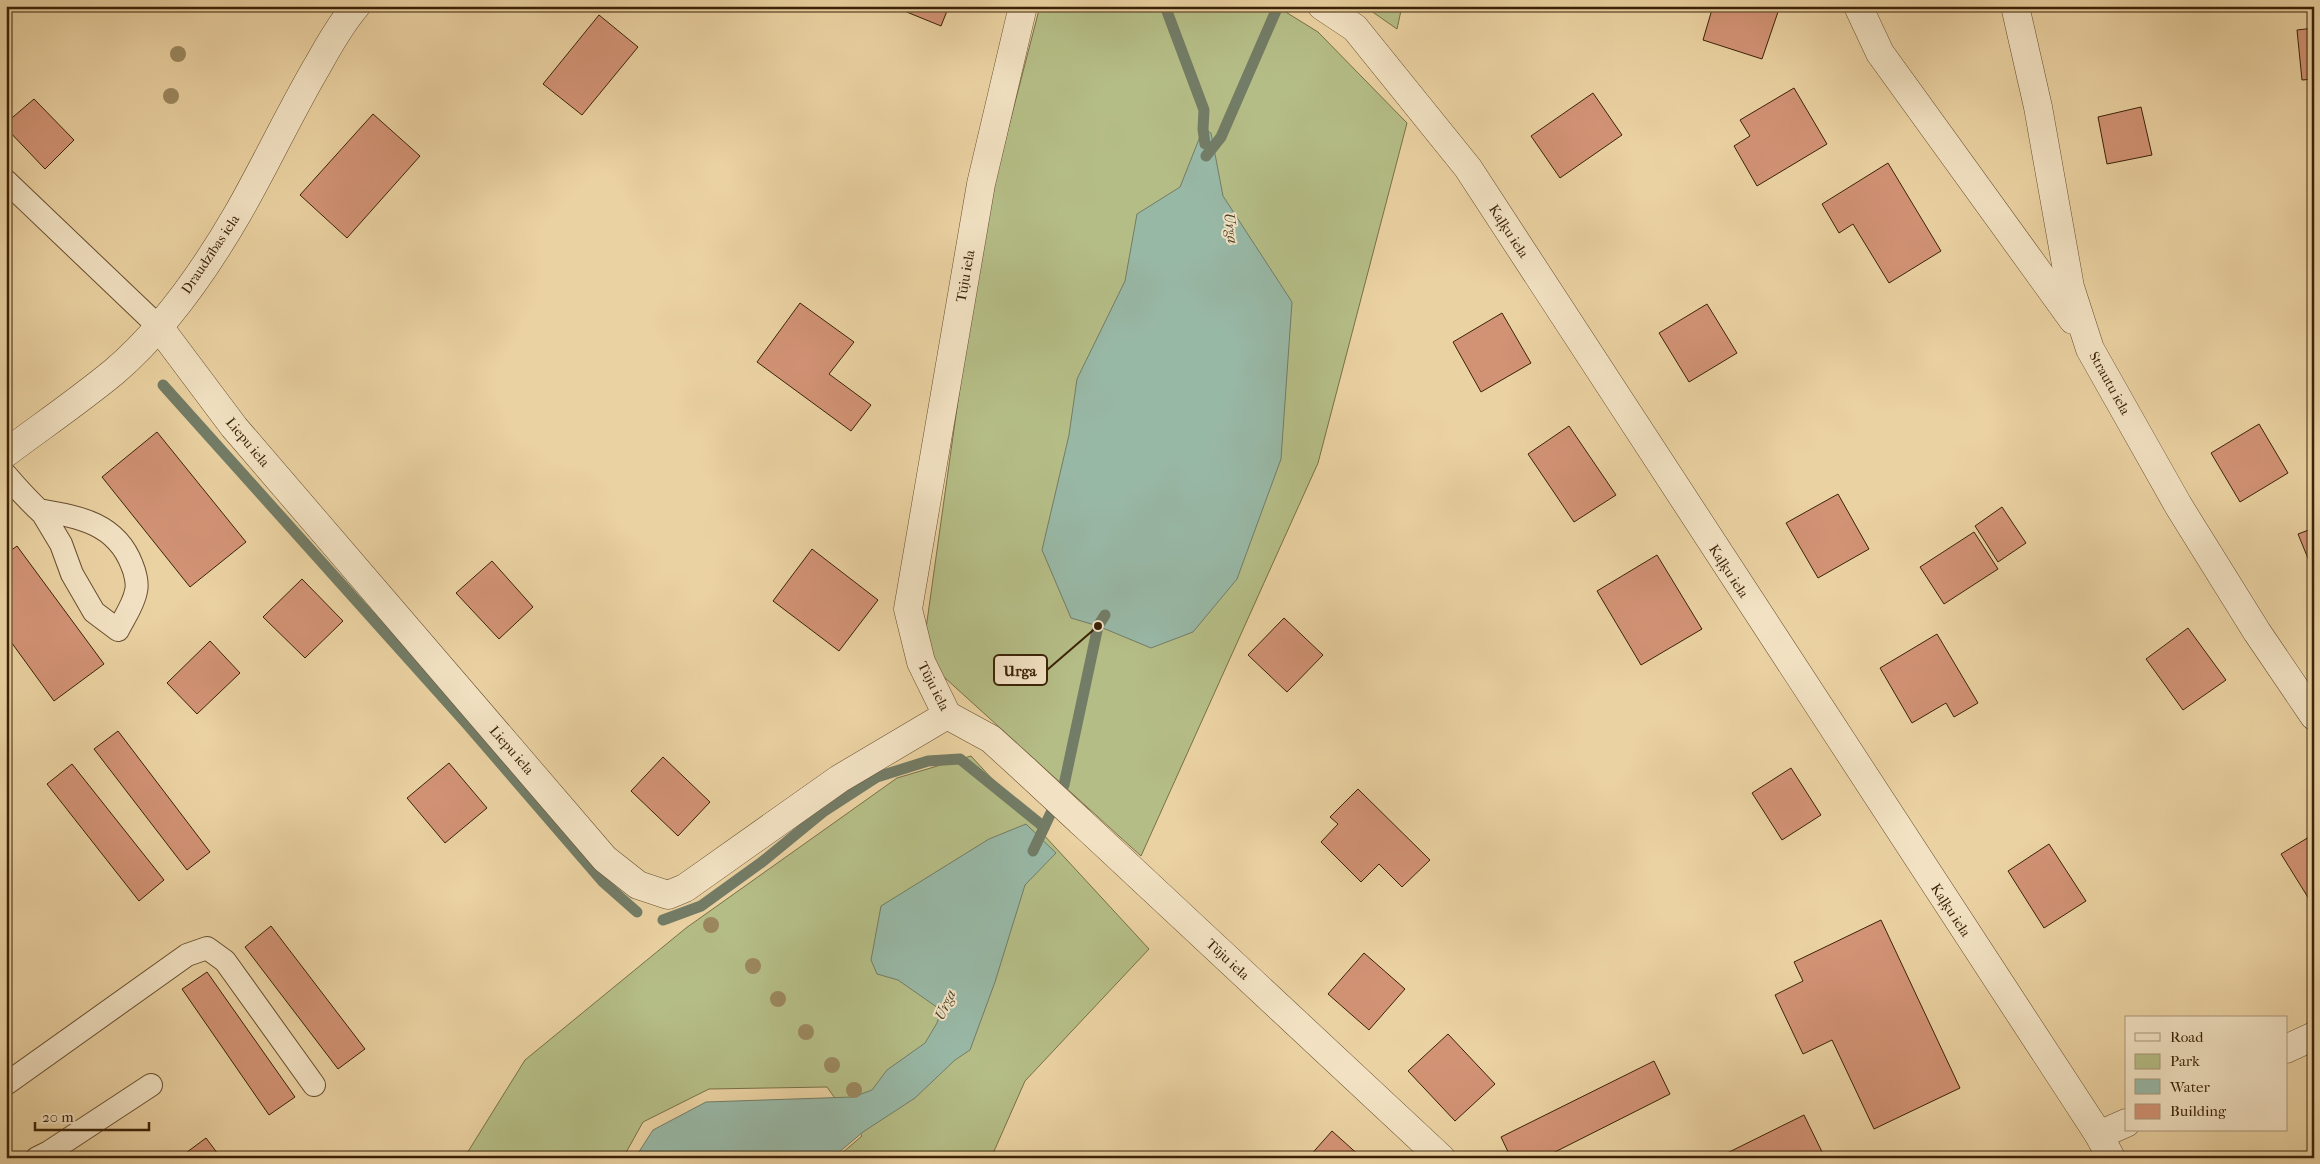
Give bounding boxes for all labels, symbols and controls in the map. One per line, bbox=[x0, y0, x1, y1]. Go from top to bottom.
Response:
street label: Kaļķu iela bbox=[1485, 201, 1532, 262]
street label: Draudzības iela bbox=[178, 211, 243, 297]
water label: Urga bbox=[1220, 211, 1242, 245]
street label: Tūju iela bbox=[953, 248, 979, 304]
street label: Strautu iela bbox=[2085, 349, 2134, 418]
street label: Liepu iela bbox=[222, 414, 273, 471]
street label: Kaļķu iela bbox=[1705, 541, 1752, 602]
callout: Urga bbox=[994, 655, 1047, 685]
street label: Tūju iela bbox=[914, 659, 953, 714]
text: Urga bbox=[1003, 662, 1038, 680]
street label: Liepu iela bbox=[486, 722, 538, 779]
street label: Kaļķu iela bbox=[1927, 880, 1974, 941]
street label: Tūju iela bbox=[1203, 935, 1253, 984]
water label: Urga bbox=[930, 987, 960, 1023]
legend bbox=[2125, 1016, 2288, 1132]
text: Road bbox=[2170, 1028, 2204, 1046]
text: Park bbox=[2170, 1052, 2200, 1070]
text: Water bbox=[2169, 1078, 2210, 1096]
scale bar bbox=[35, 1099, 149, 1131]
text: Building bbox=[2170, 1102, 2227, 1120]
text: 20 m bbox=[42, 1108, 74, 1126]

